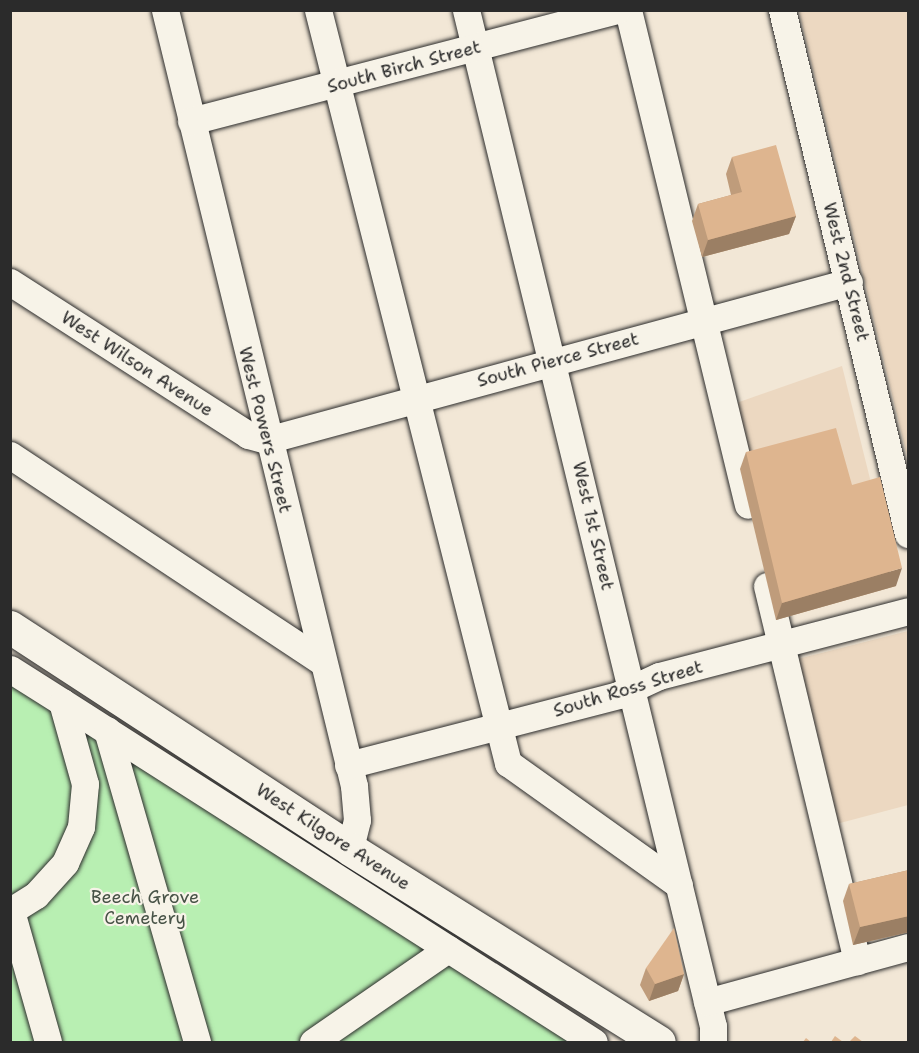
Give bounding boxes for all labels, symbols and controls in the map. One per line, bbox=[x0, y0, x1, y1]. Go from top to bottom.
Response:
street label: South Birch Street bbox=[325, 36, 483, 98]
street label: West 2nd Street bbox=[818, 200, 874, 344]
street label: West Wilson Avenue bbox=[57, 307, 217, 421]
street label: South Pierce Street bbox=[475, 328, 641, 392]
street label: West Powers Street bbox=[234, 345, 296, 515]
street label: West 1st Street bbox=[568, 460, 618, 592]
street label: South Ross Street bbox=[551, 656, 705, 722]
street label: West Kilgore Avenue bbox=[252, 779, 414, 895]
park label: Beech Grove Cemetery bbox=[91, 887, 199, 930]

